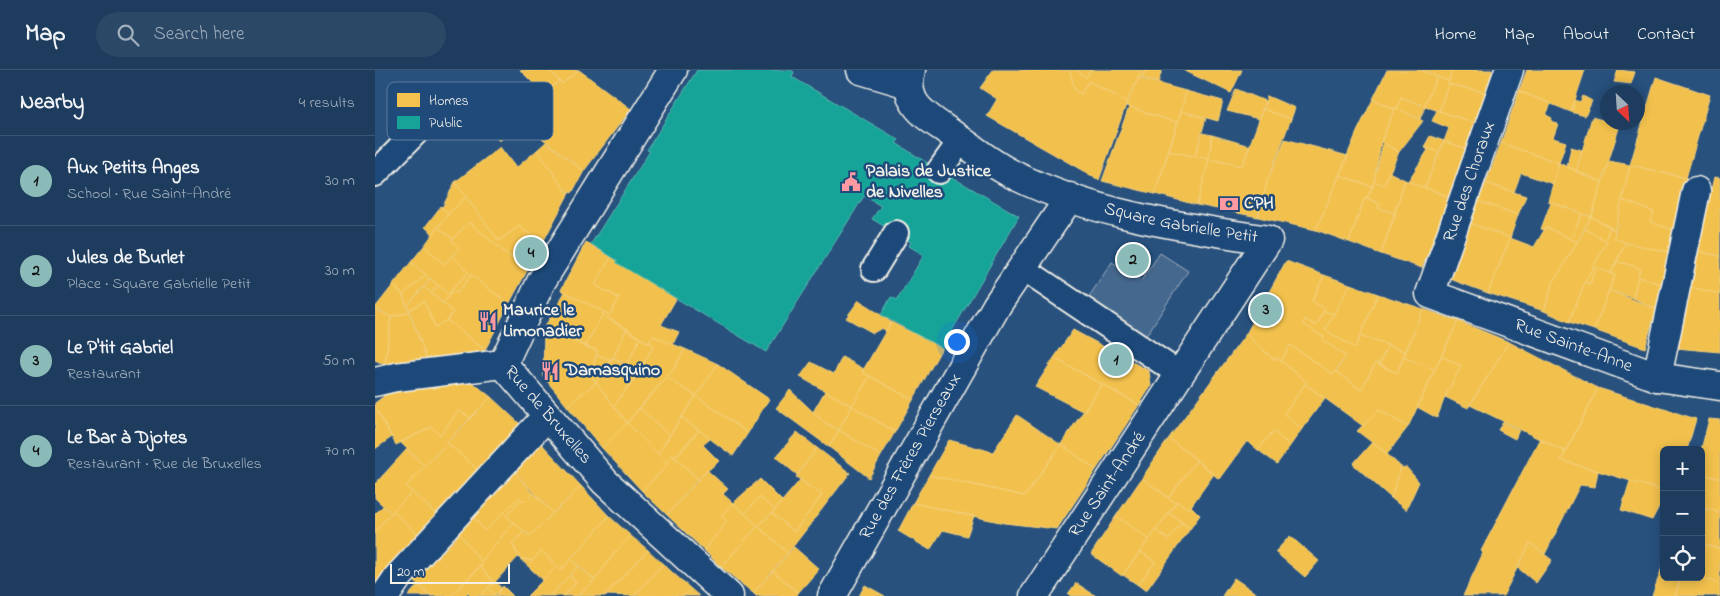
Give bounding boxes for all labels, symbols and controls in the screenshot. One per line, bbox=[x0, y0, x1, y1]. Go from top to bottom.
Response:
search box bbox=[96, 12, 446, 57]
text: Map bbox=[25, 17, 66, 52]
icon: search bbox=[114, 21, 142, 49]
text: Search here bbox=[154, 21, 245, 48]
text: Home bbox=[1435, 22, 1476, 48]
text: Map bbox=[1504, 22, 1535, 48]
text: About bbox=[1563, 22, 1609, 48]
text: Contact bbox=[1637, 22, 1695, 48]
legend bbox=[387, 82, 553, 140]
north arrow bbox=[1600, 85, 1645, 130]
text: Nearby bbox=[20, 88, 84, 118]
text: 4 results bbox=[299, 91, 355, 115]
text: Homes bbox=[429, 91, 469, 112]
text: Public bbox=[429, 113, 463, 134]
street label: Rue des Choraux bbox=[1437, 118, 1503, 246]
text: Aux Petits Anges bbox=[67, 155, 200, 182]
place label: Palais de Justice de Nivelles bbox=[866, 159, 992, 206]
text: 1 bbox=[33, 169, 39, 193]
text: 30 m bbox=[325, 169, 355, 193]
public building icon: Palais de Justice de Nivelles bbox=[840, 171, 862, 193]
text: School · Rue Saint-André bbox=[67, 182, 231, 206]
place label: CPH bbox=[1244, 191, 1274, 217]
bank icon: CPH bbox=[1218, 193, 1240, 215]
street label: Square Gabrielle Petit bbox=[1101, 196, 1259, 251]
pin: 4 bbox=[515, 234, 547, 272]
pin: 2 bbox=[1117, 241, 1149, 279]
text: Jules de Burlet bbox=[67, 245, 185, 272]
text: 2 bbox=[32, 259, 40, 283]
text: 30 m bbox=[325, 259, 355, 283]
text: Place · Square Gabrielle Petit bbox=[67, 272, 251, 296]
pin: 3 bbox=[1250, 291, 1282, 329]
place label: Maurice le Limonadier bbox=[503, 298, 582, 345]
restaurant icon: Maurice le Limonadier bbox=[477, 310, 499, 332]
street label: Rue Sainte-Anne bbox=[1510, 313, 1637, 380]
your location bbox=[944, 329, 970, 355]
text: Le P'tit Gabriel bbox=[67, 335, 173, 362]
pin: 1 bbox=[1100, 341, 1132, 379]
text: 3 bbox=[33, 349, 39, 373]
text: 50 m bbox=[323, 349, 355, 373]
place label: Damasquino bbox=[564, 358, 660, 384]
street label: Rue de Bruxelles bbox=[497, 360, 598, 470]
restaurant icon: Damasquino bbox=[539, 360, 561, 382]
text: Restaurant bbox=[67, 362, 141, 386]
street label: Rue des Frères Pierseaux bbox=[853, 369, 968, 545]
text: Le Bar à Djotes bbox=[67, 425, 188, 452]
street label: Rue Saint-André bbox=[1063, 426, 1154, 543]
text: 4 bbox=[33, 439, 39, 463]
text: 70 m bbox=[325, 439, 355, 463]
map controls bbox=[1660, 446, 1705, 581]
button: + bbox=[1660, 446, 1705, 491]
text: Restaurant · Rue de Bruxelles bbox=[67, 452, 262, 476]
button: − bbox=[1660, 491, 1705, 536]
button: locate bbox=[1660, 536, 1705, 581]
scale bar bbox=[390, 561, 510, 584]
text: 20 m bbox=[397, 562, 424, 583]

